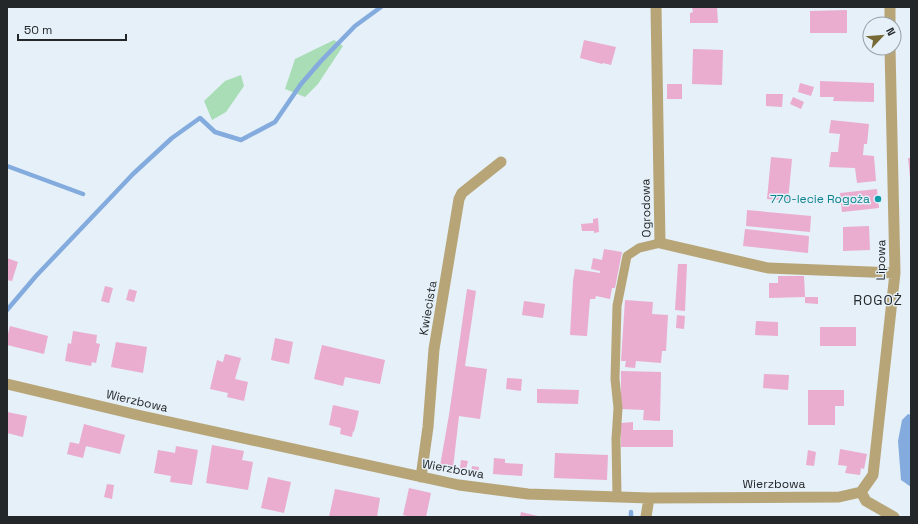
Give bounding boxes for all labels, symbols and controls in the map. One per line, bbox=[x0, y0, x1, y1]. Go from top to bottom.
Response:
scale bar bbox=[18, 16, 126, 42]
north arrow bbox=[862, 16, 902, 56]
text: 50 m bbox=[24, 22, 52, 38]
text: N bbox=[883, 25, 899, 38]
street label: Ogrodowa bbox=[637, 178, 655, 238]
place label: 770-lecie Rogoża bbox=[770, 191, 870, 207]
marker: 770-lecie Rogoża bbox=[873, 194, 883, 204]
street label: Lipowa bbox=[873, 239, 889, 281]
street label: Kwiecista bbox=[415, 279, 441, 337]
district label: ROGOŻ bbox=[853, 291, 903, 309]
street label: Wierzbowa bbox=[105, 386, 169, 416]
street label: Wierzbowa bbox=[421, 456, 485, 482]
street label: Wierzbowa bbox=[743, 476, 805, 492]

